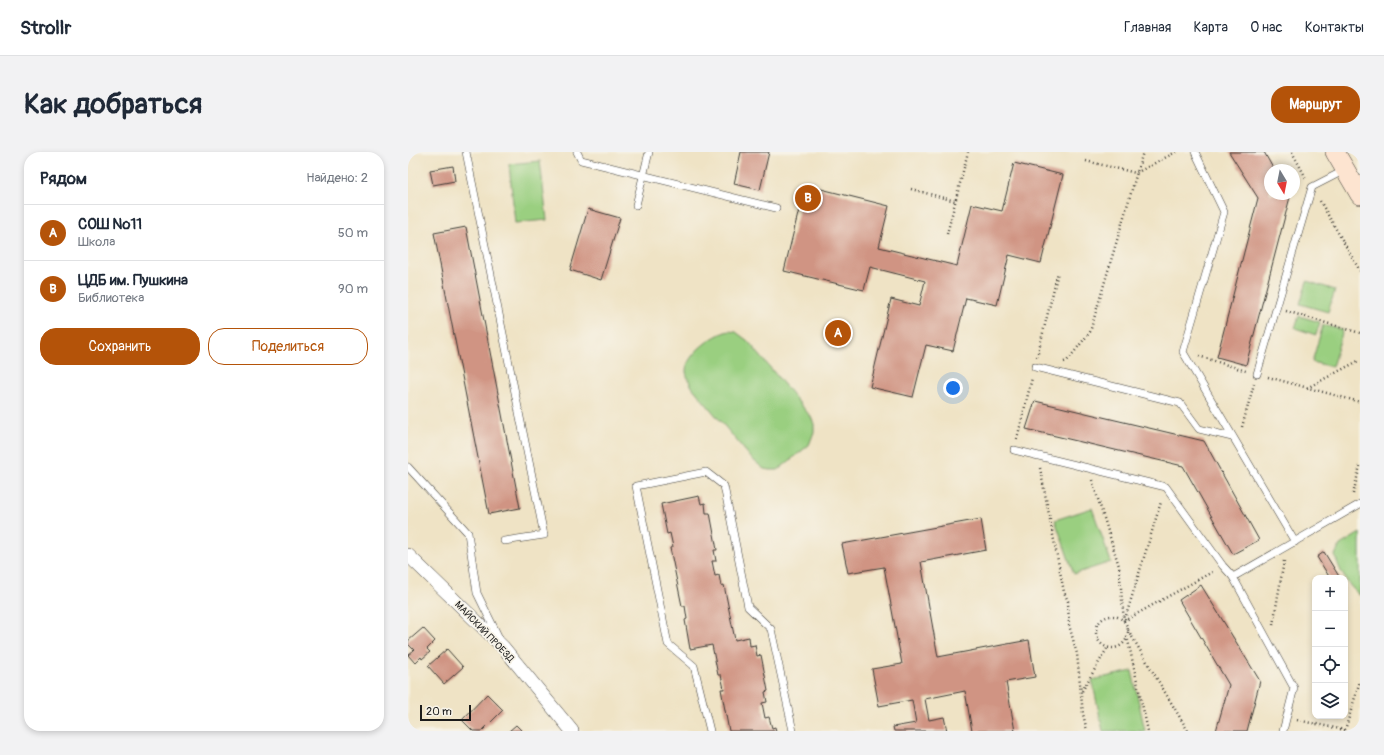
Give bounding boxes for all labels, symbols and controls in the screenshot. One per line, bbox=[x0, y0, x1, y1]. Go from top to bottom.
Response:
text: Strollr bbox=[20, 16, 71, 40]
text: Главная bbox=[1124, 19, 1171, 36]
text: Карта bbox=[1193, 19, 1228, 36]
text: О нас bbox=[1250, 19, 1283, 36]
text: Контакты bbox=[1305, 19, 1364, 36]
button: Маршрут bbox=[1271, 86, 1360, 123]
text: Как добраться bbox=[24, 87, 202, 122]
north arrow bbox=[1264, 164, 1300, 200]
text: Рядом bbox=[40, 168, 87, 189]
text: Найдено: 2 bbox=[306, 170, 368, 186]
pin: B bbox=[795, 183, 821, 213]
text: СОШ №11 bbox=[78, 215, 142, 234]
text: A bbox=[49, 225, 57, 241]
text: 50 m bbox=[338, 225, 368, 241]
text: Школа bbox=[78, 234, 115, 250]
text: ЦДБ им. Пушкина bbox=[78, 271, 188, 290]
text: B bbox=[49, 281, 57, 297]
text: 90 m bbox=[338, 281, 368, 297]
text: Библиотека bbox=[78, 290, 144, 306]
pin: A bbox=[825, 318, 851, 348]
button: Сохранить bbox=[40, 328, 200, 365]
button: Поделиться bbox=[208, 328, 368, 365]
your location bbox=[943, 378, 963, 398]
map controls bbox=[1312, 575, 1348, 719]
button: + bbox=[1312, 575, 1348, 611]
street label: МАЙСКИЙ ПРОЕЗД bbox=[452, 598, 518, 665]
button: − bbox=[1312, 611, 1348, 647]
button: locate bbox=[1312, 647, 1348, 683]
button: layers bbox=[1312, 683, 1348, 719]
scale bar bbox=[420, 703, 471, 722]
text: 20 m bbox=[426, 705, 452, 718]

